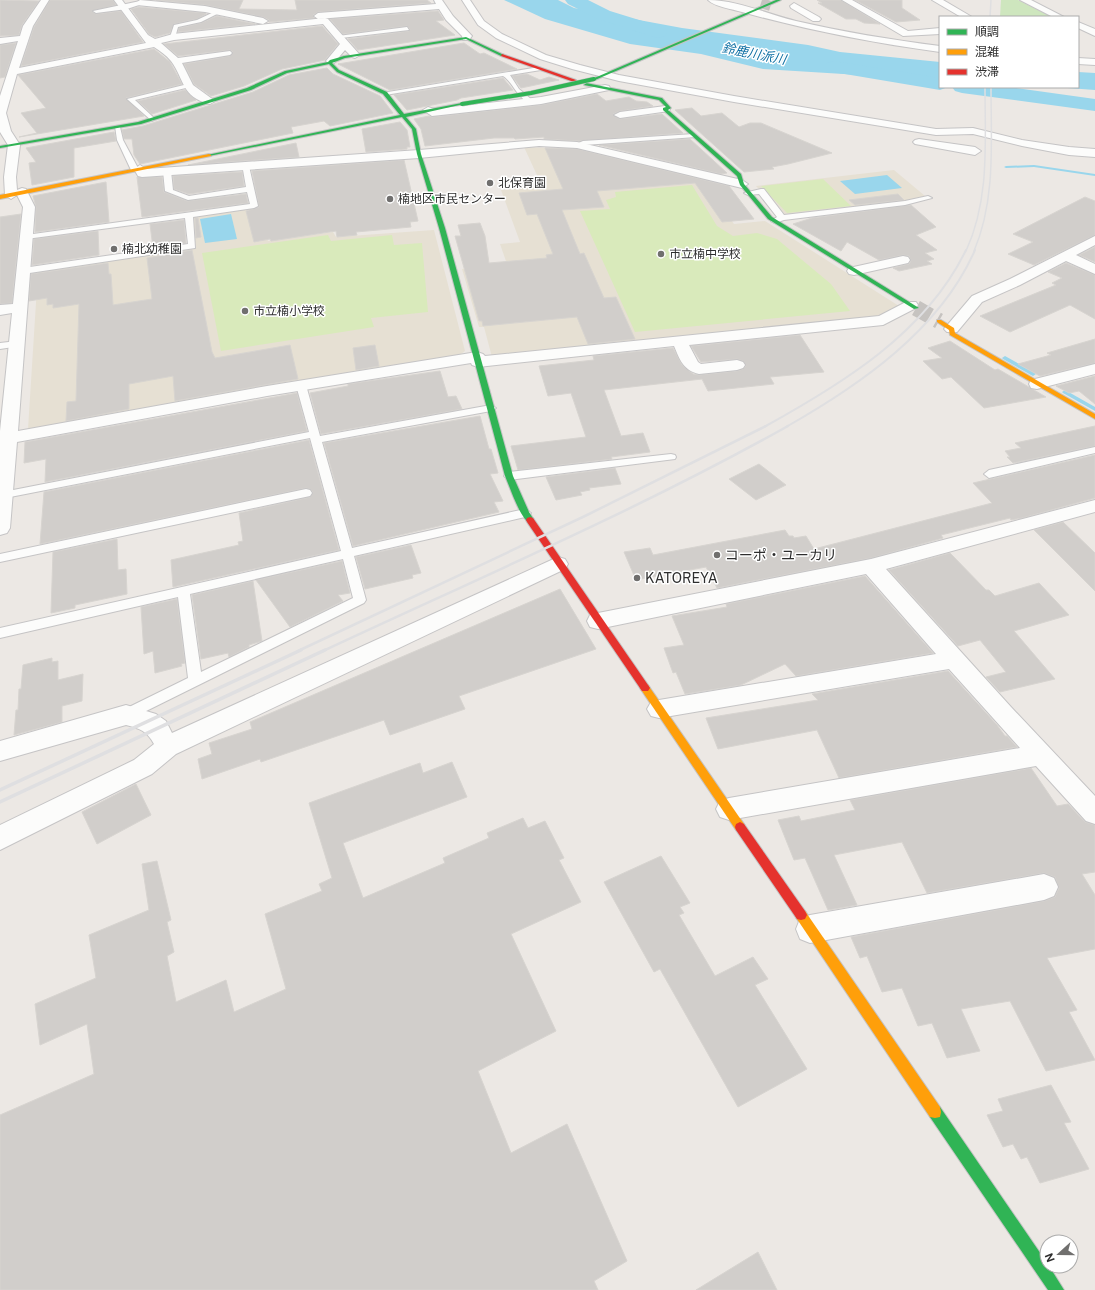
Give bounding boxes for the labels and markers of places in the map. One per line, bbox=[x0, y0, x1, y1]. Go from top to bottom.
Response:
place label: 北保育園 bbox=[498, 176, 546, 190]
marker: 北保育園 bbox=[485, 178, 495, 188]
place label: 楠地区市民センター bbox=[398, 192, 506, 206]
marker: 楠地区市民センター bbox=[385, 194, 395, 204]
place label: 楠北幼稚園 bbox=[122, 242, 182, 256]
marker: 楠北幼稚園 bbox=[109, 244, 119, 254]
place label: 市立楠中学校 bbox=[669, 247, 741, 261]
marker: 市立楠中学校 bbox=[656, 249, 666, 259]
place label: 市立楠小学校 bbox=[253, 304, 325, 318]
marker: 市立楠小学校 bbox=[240, 306, 250, 316]
place label: コーポ・ユーカリ bbox=[725, 547, 837, 563]
marker: コーポ・ユーカリ bbox=[712, 550, 722, 560]
place label: KATOREYA bbox=[645, 570, 718, 586]
marker: KATOREYA bbox=[632, 573, 642, 583]

